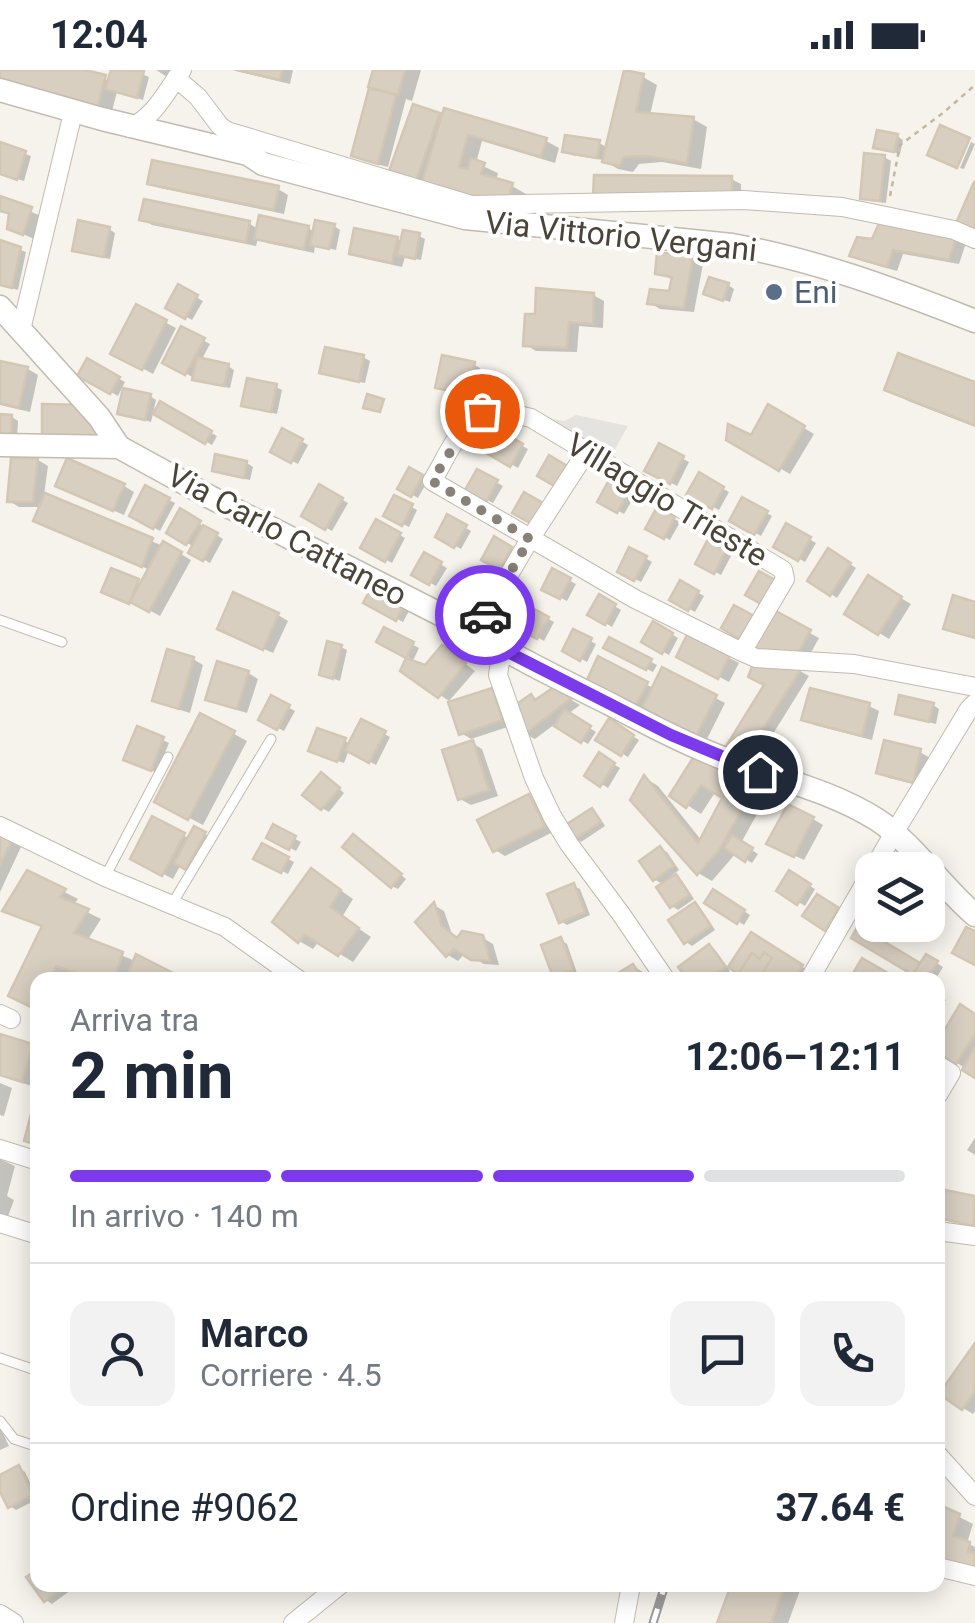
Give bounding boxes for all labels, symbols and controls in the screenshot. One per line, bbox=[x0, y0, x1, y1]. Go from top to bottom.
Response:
text: 12:04 bbox=[50, 13, 148, 57]
street label: Via Vittorio Vergani bbox=[483, 203, 759, 269]
place label: Eni bbox=[794, 273, 838, 311]
marker: Eni bbox=[763, 281, 785, 303]
pin bbox=[440, 369, 525, 454]
icon: bag bbox=[455, 384, 510, 439]
street label: Villaggio Trieste bbox=[560, 425, 774, 575]
street label: Via Carlo Cattaneo bbox=[161, 456, 413, 614]
courier bbox=[435, 565, 535, 665]
icon: car bbox=[458, 588, 513, 643]
pin bbox=[718, 730, 803, 815]
icon: home bbox=[733, 745, 788, 800]
map controls bbox=[855, 852, 945, 942]
button: layers bbox=[855, 852, 945, 942]
text: Arriva tra bbox=[70, 1001, 199, 1039]
text: 12:06–12:11 bbox=[685, 1035, 905, 1079]
text: 2 min bbox=[70, 1038, 233, 1114]
text: In arrivo · 140 m bbox=[70, 1197, 299, 1235]
button: person bbox=[70, 1301, 175, 1406]
button: chat bbox=[670, 1301, 775, 1406]
button: phone bbox=[800, 1301, 905, 1406]
text: Marco bbox=[200, 1312, 308, 1356]
text: Corriere · 4.5 bbox=[200, 1356, 382, 1394]
text: Ordine #9062 bbox=[70, 1486, 299, 1530]
text: 37.64 € bbox=[776, 1486, 905, 1530]

